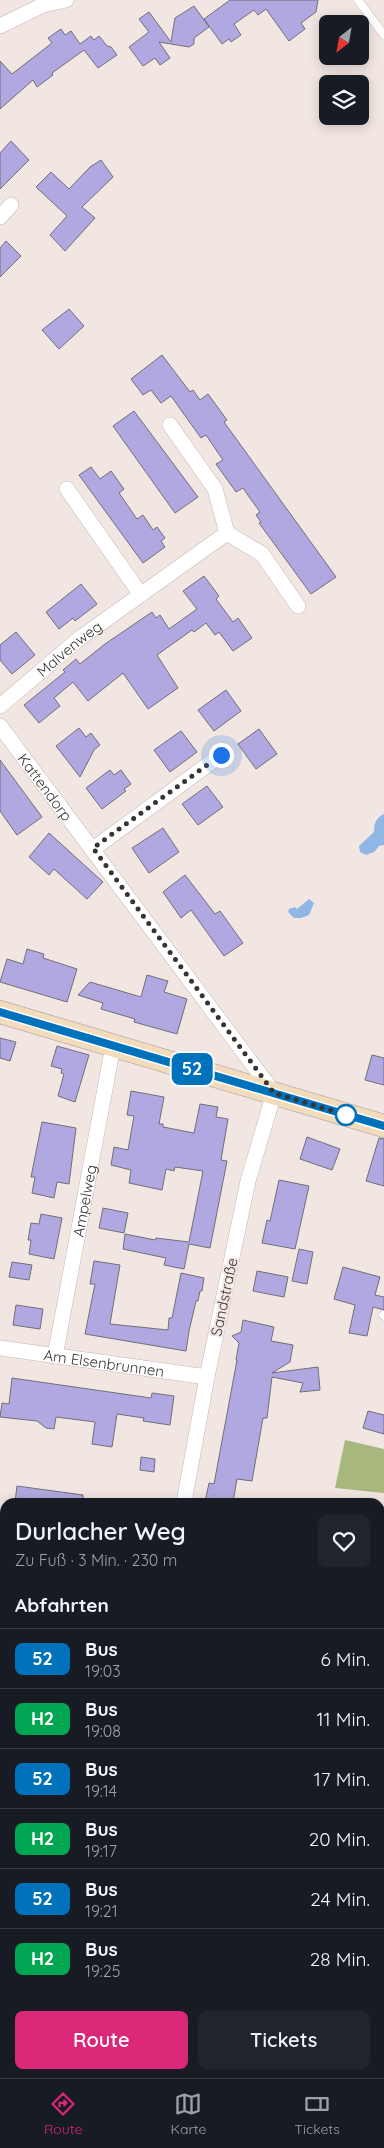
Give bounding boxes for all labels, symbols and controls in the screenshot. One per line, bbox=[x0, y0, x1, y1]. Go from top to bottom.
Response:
north arrow bbox=[319, 15, 369, 65]
map controls bbox=[319, 15, 369, 125]
button: layers bbox=[319, 75, 369, 125]
street label: Malvenweg bbox=[32, 616, 105, 680]
your location bbox=[209, 743, 234, 768]
street label: Kattendorp bbox=[14, 749, 77, 824]
line badge: 52 bbox=[170, 1053, 214, 1085]
text: 52 bbox=[182, 1057, 202, 1080]
unlabelled marker bbox=[335, 1104, 357, 1126]
street label: Ampelweg bbox=[68, 1163, 100, 1238]
street label: Sandstraße bbox=[206, 1256, 242, 1338]
street label: Am Elsenbrunnen bbox=[42, 1345, 166, 1380]
button: heart bbox=[318, 1515, 370, 1567]
text: Durlacher Weg bbox=[15, 1516, 186, 1546]
text: Zu Fuß · 3 Min. · 230 m bbox=[15, 1550, 177, 1570]
text: Abfahrten bbox=[15, 1593, 109, 1617]
text: Bus bbox=[85, 1637, 118, 1661]
text: 52 bbox=[32, 1647, 53, 1670]
text: 6 Min. bbox=[320, 1647, 370, 1671]
text: 19:03 bbox=[85, 1661, 121, 1681]
text: Bus bbox=[85, 1697, 118, 1721]
text: H2 bbox=[31, 1707, 54, 1730]
text: 11 Min. bbox=[317, 1707, 370, 1731]
text: 19:08 bbox=[85, 1721, 121, 1741]
text: Bus bbox=[85, 1757, 118, 1781]
text: 52 bbox=[32, 1767, 53, 1790]
text: 17 Min. bbox=[314, 1767, 370, 1791]
text: 19:14 bbox=[85, 1781, 117, 1801]
text: Bus bbox=[85, 1817, 118, 1841]
text: H2 bbox=[31, 1827, 54, 1850]
text: 20 Min. bbox=[309, 1827, 370, 1851]
text: 19:17 bbox=[85, 1841, 117, 1861]
text: Bus bbox=[85, 1877, 118, 1901]
text: 52 bbox=[32, 1887, 53, 1910]
text: 24 Min. bbox=[310, 1887, 370, 1911]
text: 19:21 bbox=[85, 1901, 118, 1921]
text: Bus bbox=[85, 1937, 118, 1961]
text: H2 bbox=[31, 1947, 54, 1970]
text: 28 Min. bbox=[310, 1947, 370, 1971]
text: 19:25 bbox=[85, 1961, 120, 1981]
button: Route bbox=[15, 2011, 188, 2069]
button: Tickets bbox=[198, 2011, 370, 2069]
tab: Route bbox=[44, 2090, 82, 2138]
tab: Karte bbox=[170, 2090, 206, 2138]
tab: Tickets bbox=[295, 2090, 340, 2138]

